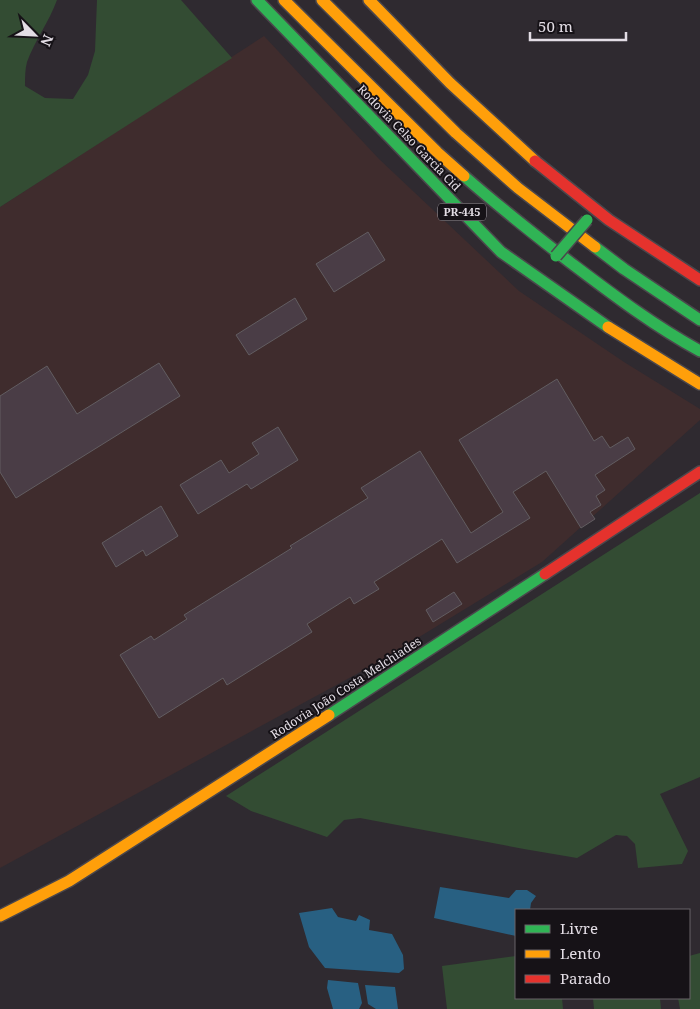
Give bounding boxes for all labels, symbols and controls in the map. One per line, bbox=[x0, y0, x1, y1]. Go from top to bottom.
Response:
north arrow bbox=[10, 10, 60, 60]
scale bar bbox=[530, 10, 626, 42]
text: 50 m bbox=[538, 16, 573, 36]
text: N bbox=[36, 32, 58, 49]
street label: Rodovia Celso Garcia Cid bbox=[354, 81, 465, 195]
road number: PR-445 bbox=[438, 203, 486, 220]
street label: Rodovia João Costa Melchiades bbox=[267, 632, 424, 743]
legend bbox=[515, 909, 690, 999]
text: Livre bbox=[560, 918, 598, 938]
text: Lento bbox=[560, 943, 601, 963]
text: Parado bbox=[560, 968, 611, 988]

